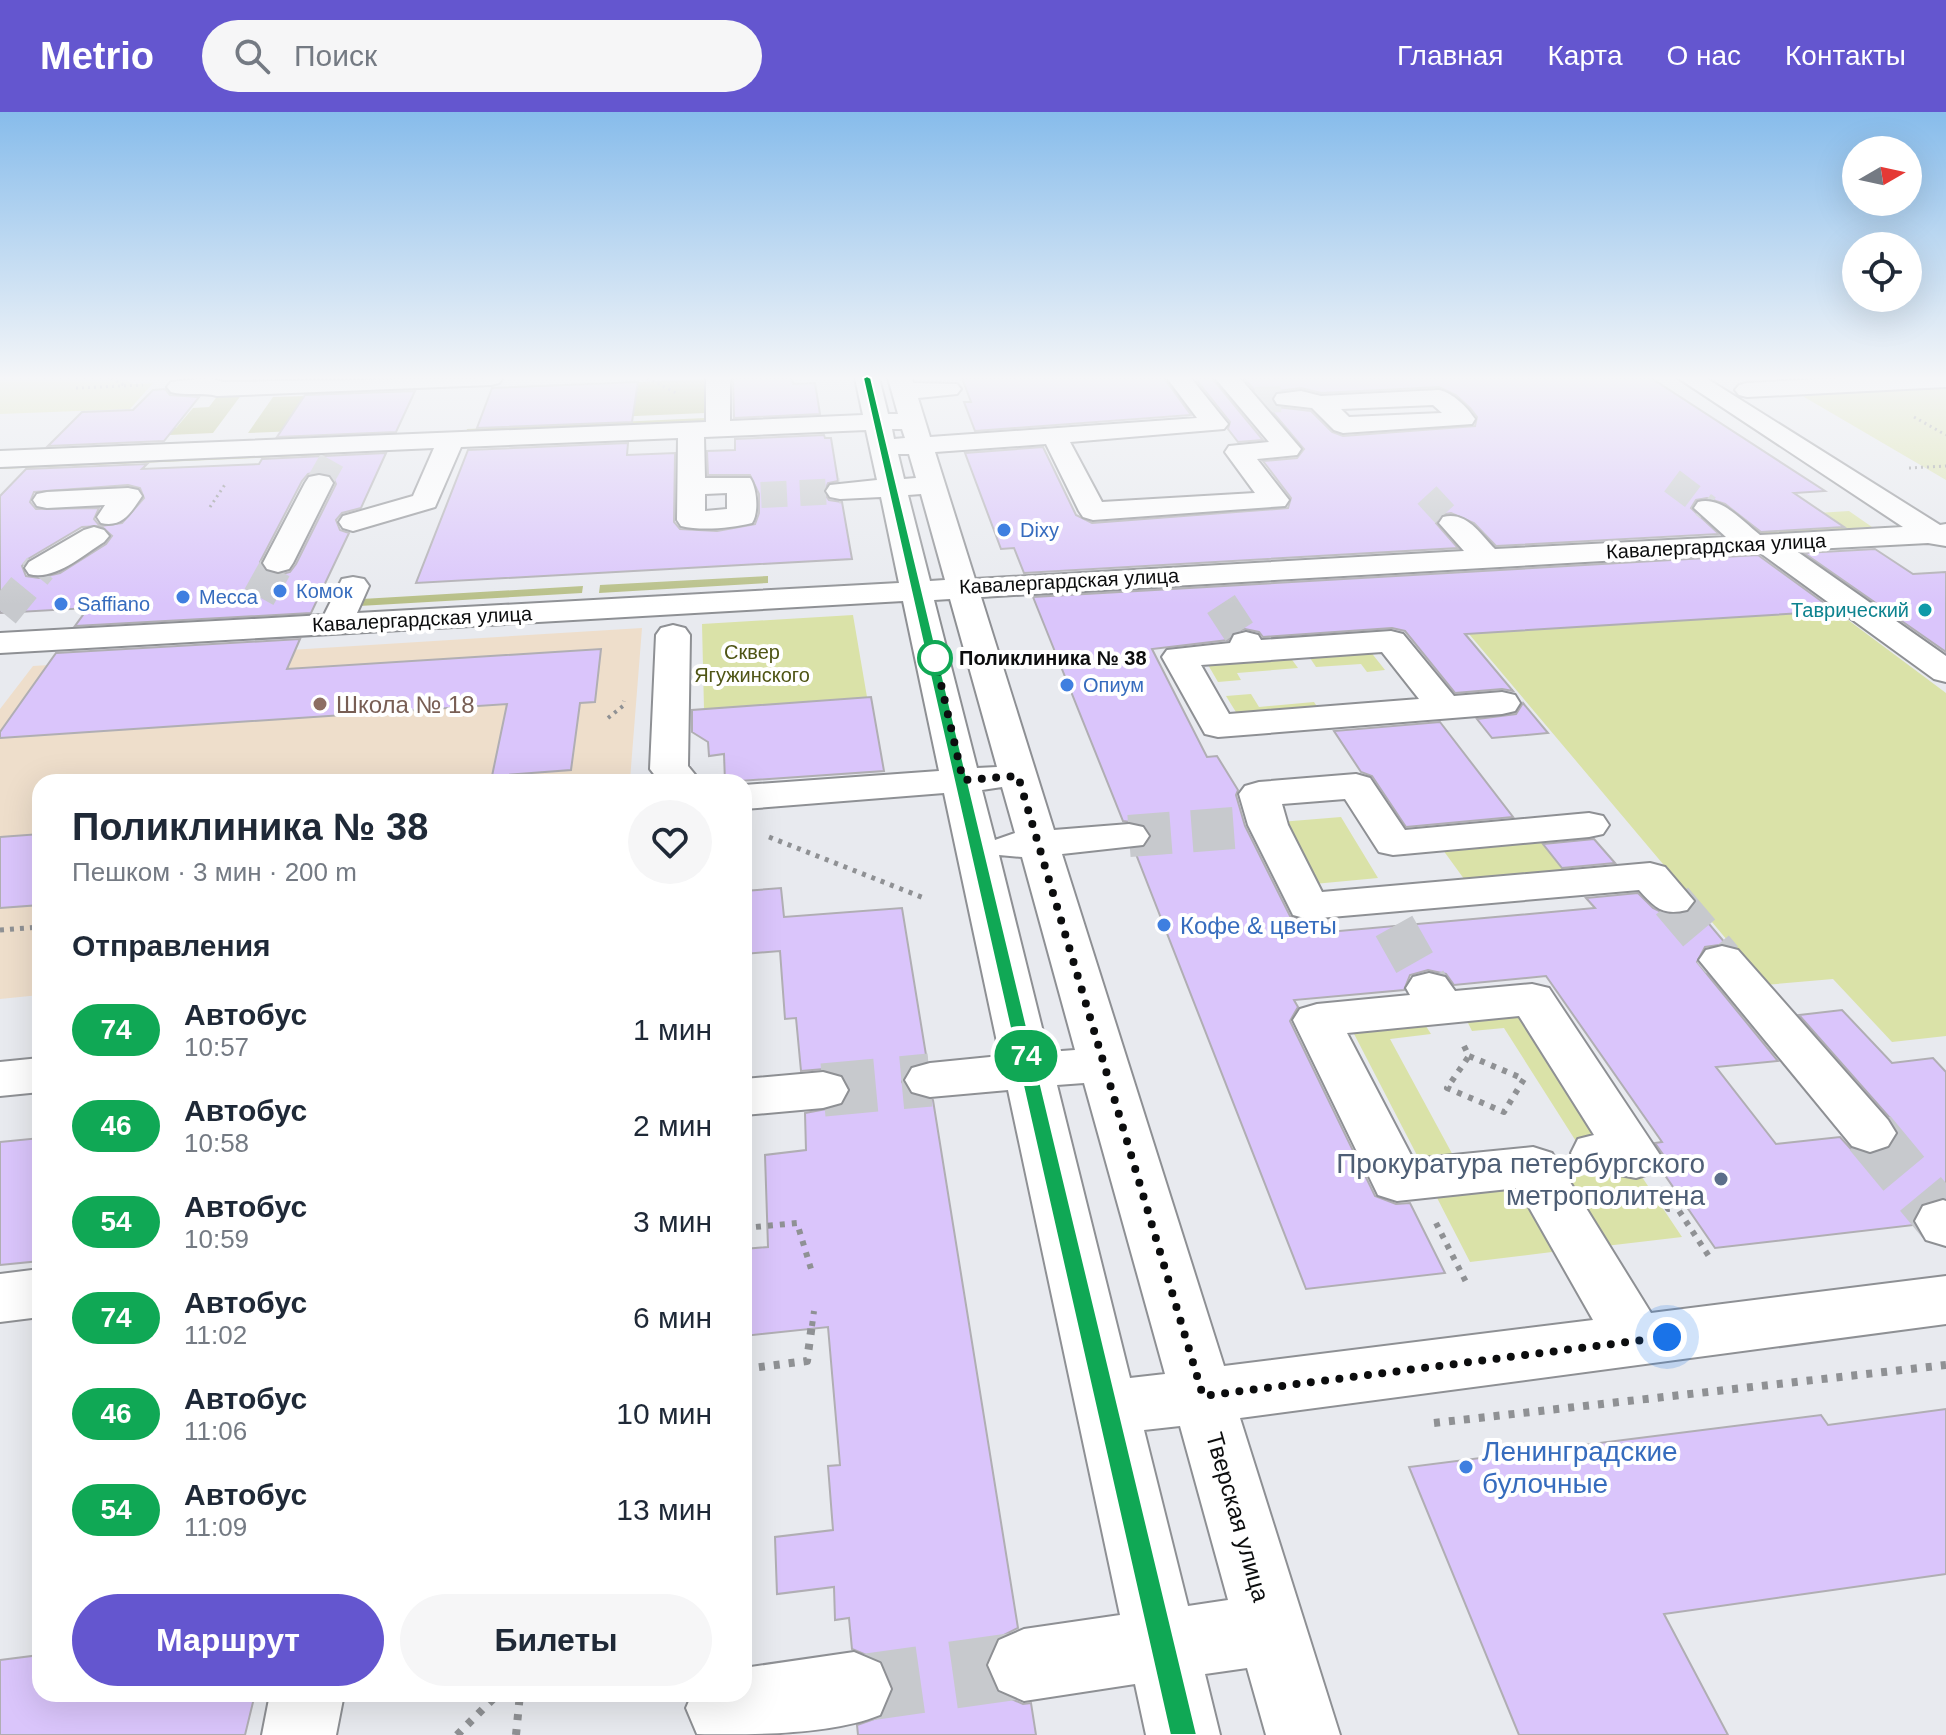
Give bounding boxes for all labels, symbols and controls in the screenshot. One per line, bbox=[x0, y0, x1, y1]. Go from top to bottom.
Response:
search box bbox=[202, 20, 762, 92]
icon: search bbox=[230, 34, 274, 78]
text: Metrio bbox=[40, 35, 154, 77]
text: Поиск bbox=[294, 39, 377, 72]
text: Главная bbox=[1397, 40, 1504, 71]
text: Карта bbox=[1548, 40, 1622, 71]
text: О нас bbox=[1666, 40, 1741, 71]
text: Контакты bbox=[1785, 40, 1906, 71]
north arrow bbox=[1842, 136, 1922, 216]
map controls bbox=[1842, 136, 1922, 312]
button: locate bbox=[1842, 232, 1922, 312]
place label: Dixy bbox=[1020, 519, 1059, 541]
marker: Dixy bbox=[995, 521, 1013, 539]
street label: Кавалергардская улица bbox=[1605, 529, 1827, 563]
street label: Кавалергардская улица bbox=[958, 564, 1180, 598]
place label: Комок bbox=[296, 580, 353, 602]
marker: Комок bbox=[271, 582, 289, 600]
place label: Mecca bbox=[199, 586, 259, 608]
marker: Mecca bbox=[174, 588, 192, 606]
place label: Saffiano bbox=[77, 593, 150, 615]
marker: Saffiano bbox=[52, 595, 70, 613]
place label: Таврический bbox=[1791, 599, 1909, 621]
marker: Таврический bbox=[1916, 601, 1934, 619]
street label: Кавалергардская улица bbox=[311, 602, 533, 636]
park label: Сквер Ягужинского bbox=[694, 641, 810, 686]
marker: Поликлиника № 38 bbox=[918, 641, 952, 675]
place label: Поликлиника № 38 bbox=[959, 647, 1147, 669]
place label: Опиум bbox=[1083, 674, 1144, 696]
marker: Опиум bbox=[1058, 676, 1076, 694]
place label: Школа № 18 bbox=[336, 691, 475, 718]
marker: Школа № 18 bbox=[311, 695, 329, 713]
button: heart bbox=[628, 800, 712, 884]
text: Поликлиника № 38 bbox=[72, 806, 428, 848]
text: Пешком · 3 мин · 200 m bbox=[72, 857, 357, 887]
place label: Кофе & цветы bbox=[1180, 912, 1337, 939]
marker: Кофе & цветы bbox=[1155, 916, 1173, 934]
text: Отправления bbox=[72, 929, 271, 962]
text: Автобус bbox=[184, 998, 307, 1031]
text: 1 мин bbox=[633, 1013, 712, 1046]
text: 74 bbox=[100, 1014, 132, 1045]
line badge: 74 bbox=[990, 1030, 1062, 1082]
text: 10:57 bbox=[184, 1032, 249, 1062]
text: 74 bbox=[1010, 1040, 1042, 1071]
text: Автобус bbox=[184, 1094, 307, 1127]
text: 2 мин bbox=[633, 1109, 712, 1142]
text: 46 bbox=[100, 1110, 132, 1141]
text: 10:58 bbox=[184, 1128, 249, 1158]
place label: Прокуратура петербургского метрополитена bbox=[1336, 1148, 1705, 1211]
marker: Прокуратура петербургского метрополитена bbox=[1712, 1170, 1730, 1188]
text: Автобус bbox=[184, 1190, 307, 1223]
text: 3 мин bbox=[633, 1205, 712, 1238]
text: 54 bbox=[100, 1206, 132, 1237]
text: 10:59 bbox=[184, 1224, 249, 1254]
text: Автобус bbox=[184, 1286, 307, 1319]
text: 6 мин bbox=[633, 1301, 712, 1334]
text: 74 bbox=[100, 1302, 132, 1333]
your location bbox=[1647, 1317, 1687, 1357]
text: 11:02 bbox=[184, 1320, 247, 1350]
text: Автобус bbox=[184, 1382, 307, 1415]
text: 10 мин bbox=[616, 1397, 712, 1430]
text: 46 bbox=[100, 1398, 132, 1429]
text: 11:06 bbox=[184, 1416, 247, 1446]
street label: Тверская улица bbox=[1201, 1429, 1275, 1605]
place label: Ленинградские булочные bbox=[1482, 1436, 1678, 1499]
marker: Ленинградские булочные bbox=[1457, 1458, 1475, 1476]
text: Автобус bbox=[184, 1478, 307, 1511]
text: 13 мин bbox=[616, 1493, 712, 1526]
text: 54 bbox=[100, 1494, 132, 1525]
text: 11:09 bbox=[184, 1512, 247, 1542]
button: Маршрут bbox=[72, 1594, 384, 1686]
button: Билеты bbox=[400, 1594, 712, 1686]

